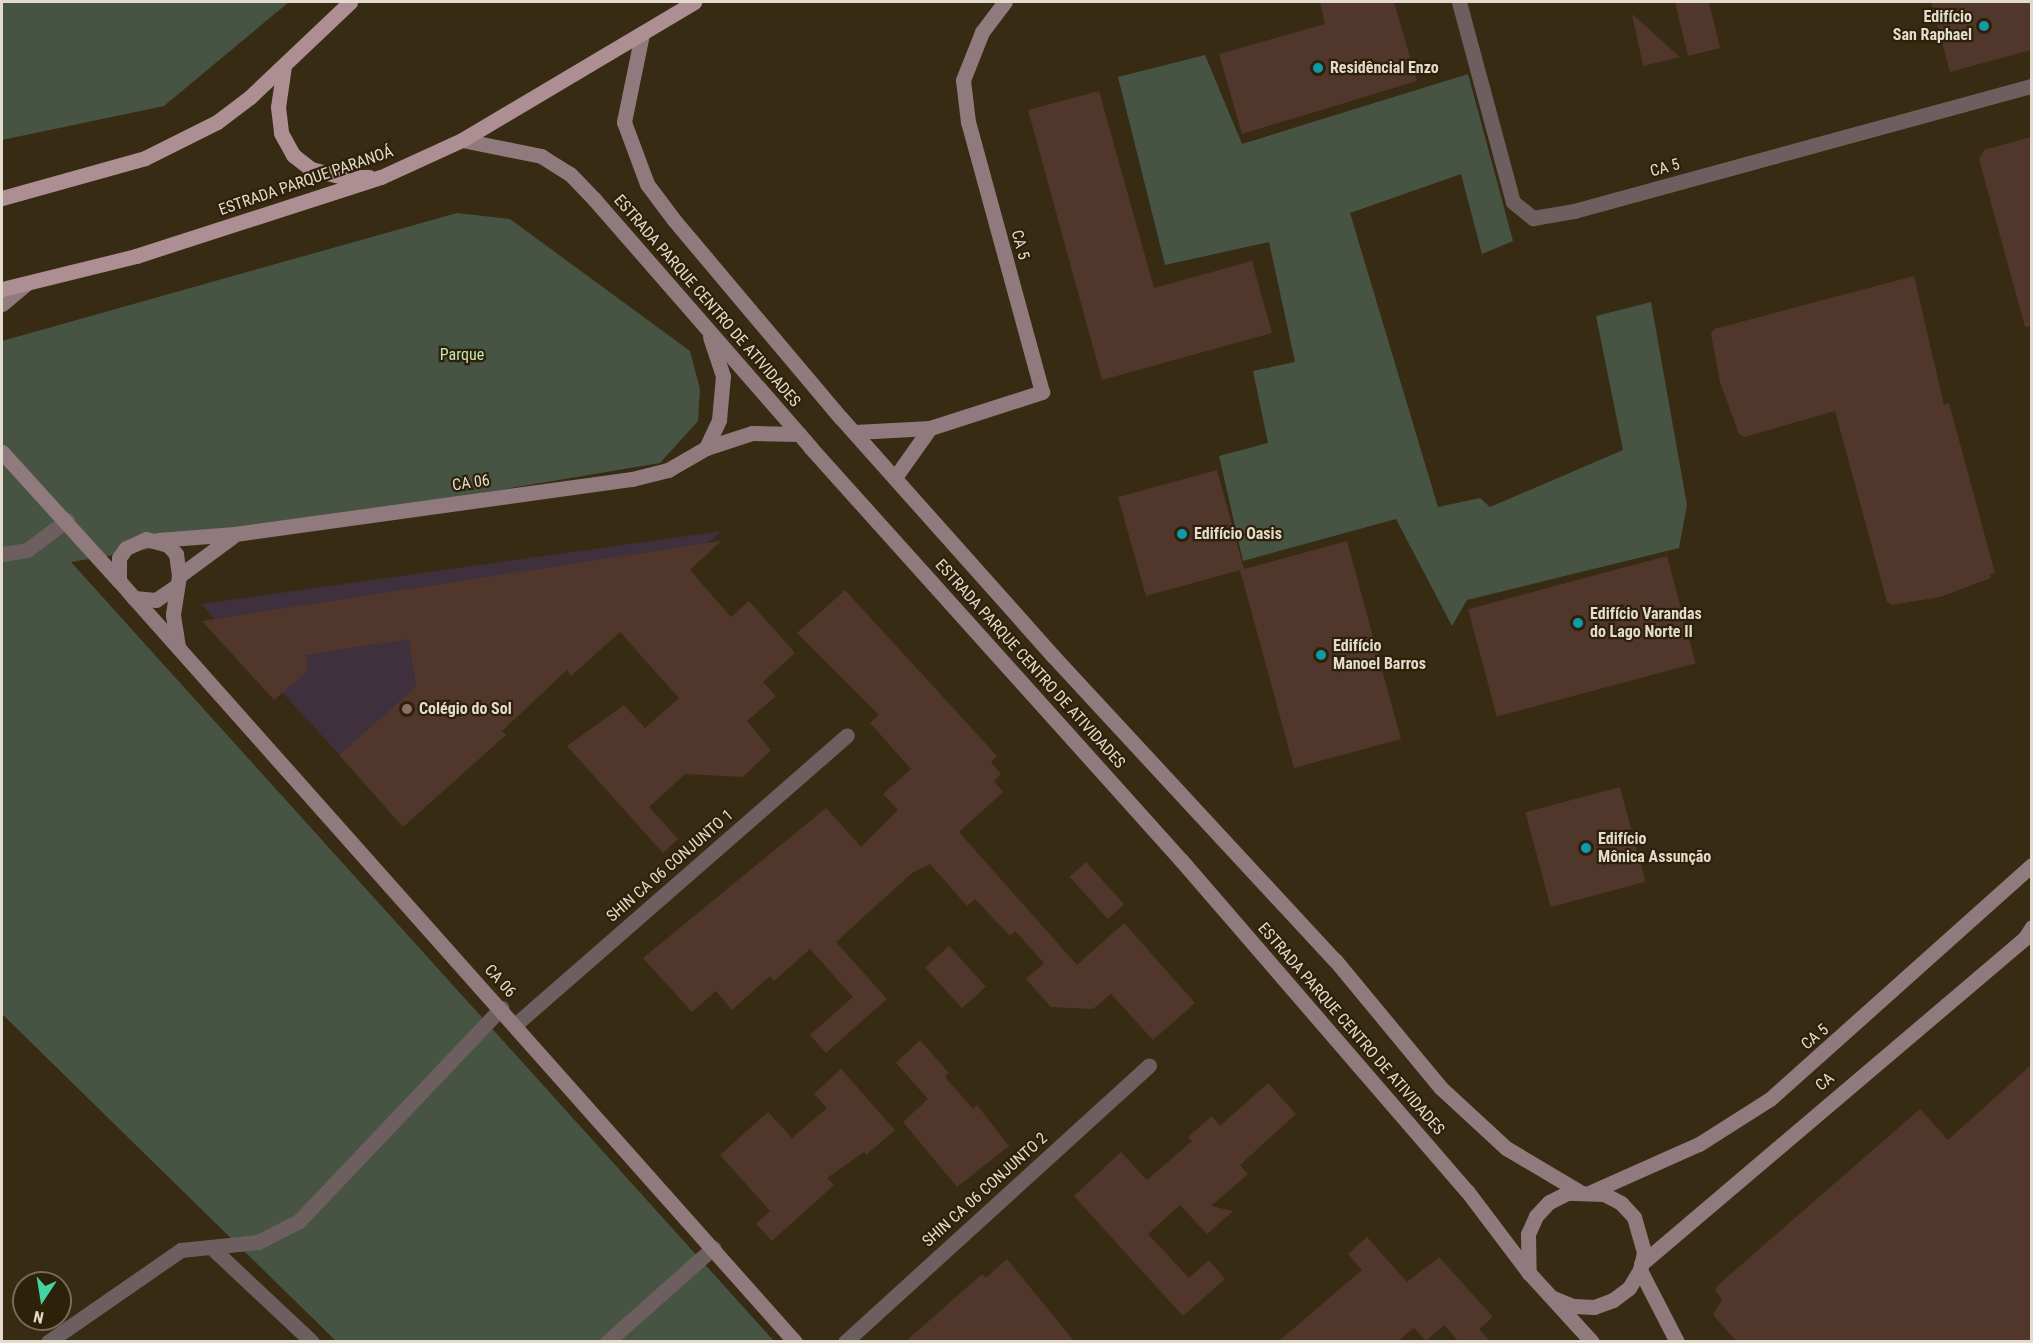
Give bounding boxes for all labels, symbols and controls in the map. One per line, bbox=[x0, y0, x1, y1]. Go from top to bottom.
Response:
place label: Edifício San Raphael bbox=[1893, 7, 1972, 45]
marker: Edifício San Raphael bbox=[1977, 19, 1991, 33]
place label: Residêncial Enzo bbox=[1330, 58, 1439, 78]
marker: Residêncial Enzo bbox=[1311, 61, 1325, 75]
street label: ESTRADA PARQUE PARANOÁ bbox=[216, 142, 396, 220]
street label: CA 5 bbox=[1648, 155, 1682, 181]
street label: ESTRADA PARQUE CENTRO DE ATIVIDADES bbox=[610, 191, 804, 411]
street label: CA 5 bbox=[1007, 228, 1033, 262]
park label: Parque bbox=[440, 345, 484, 365]
street label: CA 06 bbox=[451, 471, 491, 495]
place label: Edifício Oasis bbox=[1194, 524, 1282, 544]
marker: Edifício Oasis bbox=[1175, 527, 1189, 541]
street label: ESTRADA PARQUE CENTRO DE ATIVIDADES bbox=[931, 556, 1129, 772]
place label: Edifício Varandas do Lago Norte II bbox=[1590, 604, 1702, 642]
marker: Edifício Varandas do Lago Norte II bbox=[1571, 616, 1585, 630]
place label: Edifício Manoel Barros bbox=[1333, 636, 1426, 674]
marker: Edifício Manoel Barros bbox=[1314, 648, 1328, 662]
place label: Colégio do Sol bbox=[419, 699, 512, 719]
marker: Colégio do Sol bbox=[400, 702, 414, 716]
street label: SHIN CA 06 CONJUNTO 1 bbox=[603, 806, 737, 926]
place label: Edifício Mônica Assunção bbox=[1598, 829, 1711, 867]
marker: Edifício Mônica Assunção bbox=[1579, 841, 1593, 855]
street label: ESTRADA PARQUE CENTRO DE ATIVIDADES bbox=[1254, 919, 1448, 1139]
street label: CA 06 bbox=[480, 961, 520, 1001]
street label: CA 5 bbox=[1797, 1020, 1833, 1054]
street label: CA bbox=[1812, 1069, 1838, 1095]
street label: SHIN CA 06 CONJUNTO 2 bbox=[919, 1129, 1051, 1251]
north arrow bbox=[12, 1271, 72, 1331]
text: N bbox=[32, 1307, 45, 1327]

